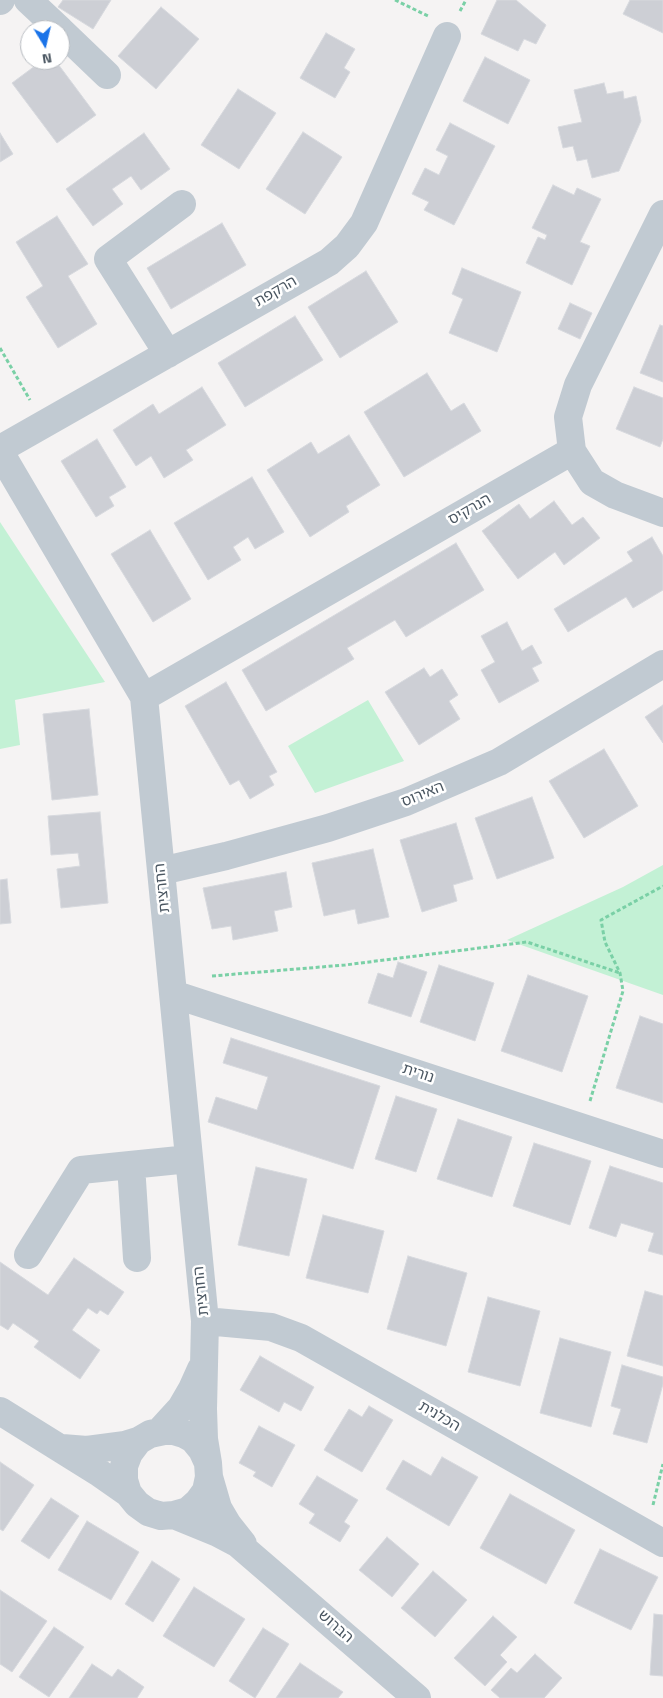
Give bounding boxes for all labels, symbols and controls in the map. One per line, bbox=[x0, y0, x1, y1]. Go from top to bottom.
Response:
north arrow bbox=[20, 20, 70, 70]
text: N bbox=[41, 48, 54, 70]
street label: הרקפת bbox=[252, 273, 300, 311]
street label: הנרקיס bbox=[445, 491, 495, 529]
street label: האירוס bbox=[399, 778, 447, 812]
street label: החרצית bbox=[151, 862, 175, 914]
street label: נורית bbox=[400, 1060, 436, 1088]
street label: החרצית bbox=[190, 1265, 214, 1317]
street label: הכלנית bbox=[415, 1398, 463, 1436]
street label: הברוש bbox=[314, 1607, 356, 1647]

